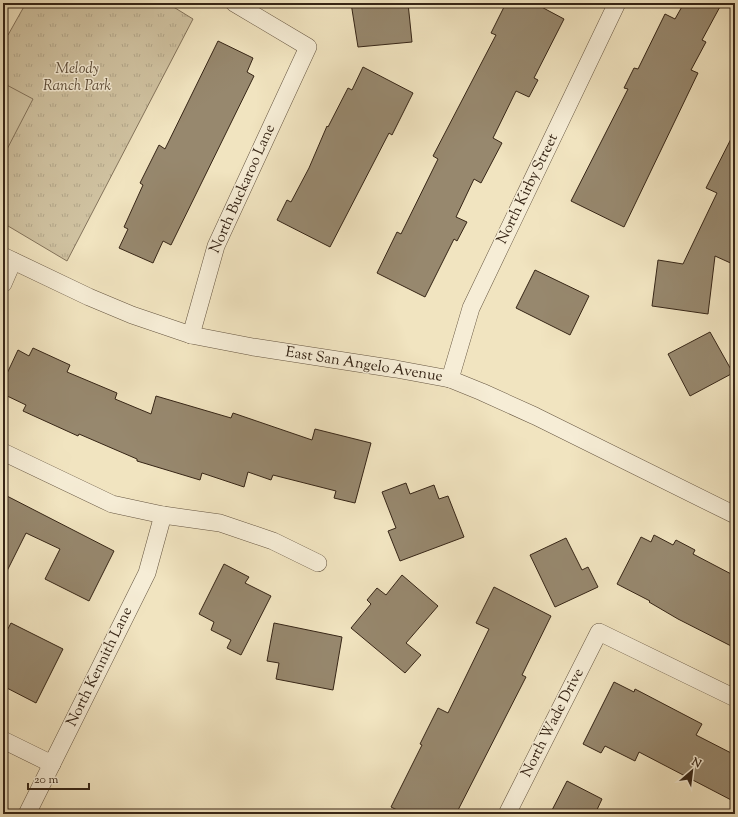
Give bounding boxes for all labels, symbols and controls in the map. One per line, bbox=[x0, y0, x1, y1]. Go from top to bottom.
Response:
park label: Melody Ranch Park bbox=[43, 59, 111, 97]
street label: North Buckaroo Lane bbox=[205, 121, 281, 257]
street label: North Kirby Street bbox=[492, 130, 564, 248]
street label: East San Angelo Avenue bbox=[284, 342, 444, 388]
street label: North Kennith Lane bbox=[62, 604, 138, 730]
street label: North Wade Drive bbox=[516, 665, 590, 781]
north arrow bbox=[672, 751, 712, 791]
text: N bbox=[688, 753, 704, 772]
scale bar bbox=[28, 765, 89, 791]
text: 20 m bbox=[34, 771, 59, 789]

